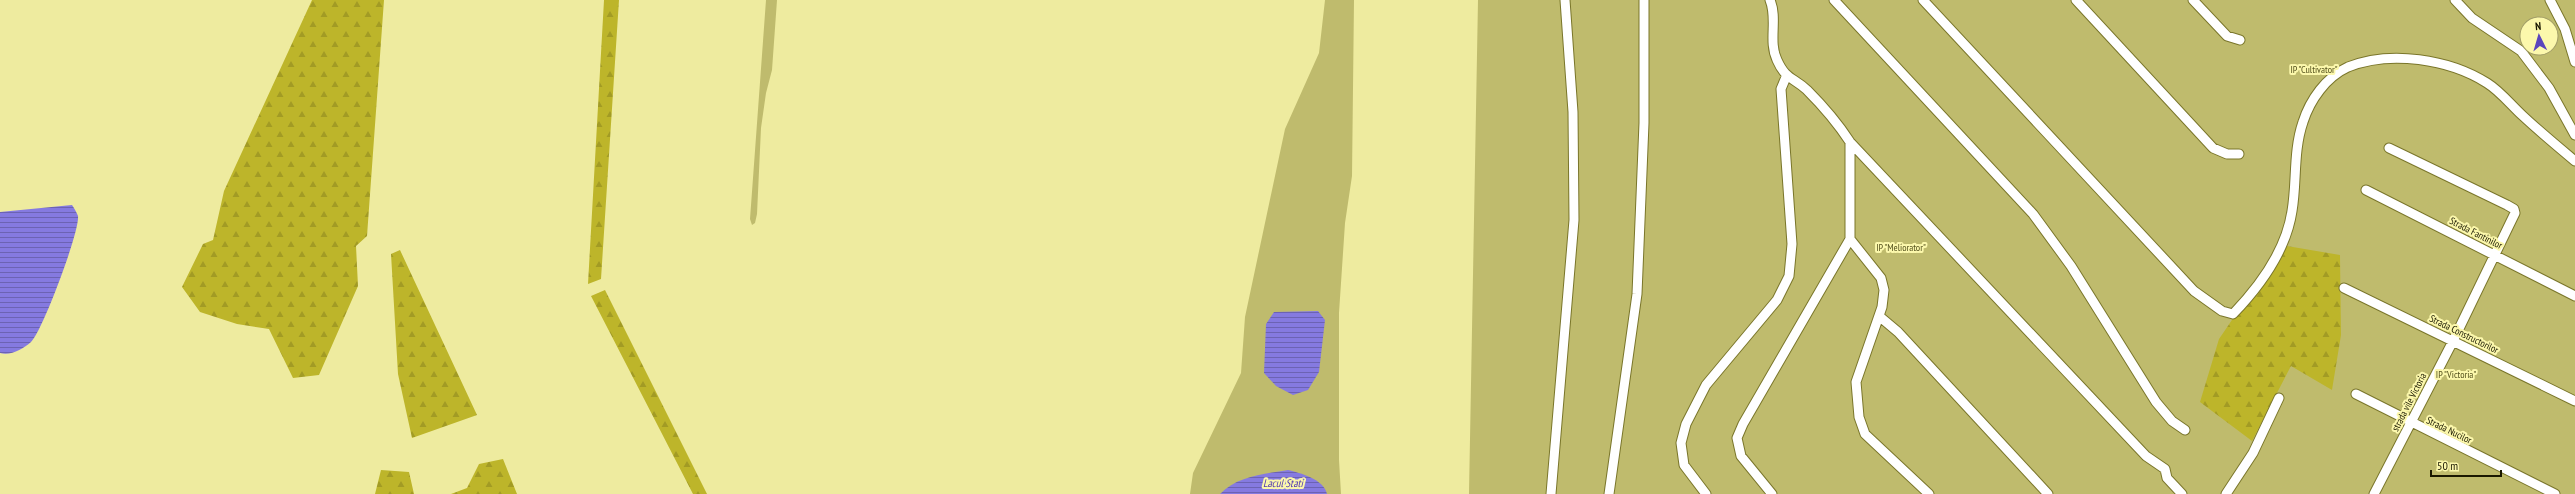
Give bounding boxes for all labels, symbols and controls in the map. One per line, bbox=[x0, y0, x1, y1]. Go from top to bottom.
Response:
north arrow bbox=[2519, 16, 2559, 56]
text: N bbox=[2535, 19, 2542, 33]
park label: IP "Cultivator" bbox=[2290, 63, 2338, 76]
street label: Strada Fantinilor bbox=[2447, 214, 2505, 252]
park label: IP "Meliorator" bbox=[1876, 241, 1926, 254]
street label: Strada Constructorilor bbox=[2427, 312, 2501, 356]
park label: IP "Victoria" bbox=[2436, 368, 2476, 381]
street label: strada vile Victoria bbox=[2389, 371, 2429, 433]
street label: Strada Nucilor bbox=[2424, 413, 2474, 447]
scale bar bbox=[2431, 452, 2501, 478]
text: 50 m bbox=[2437, 458, 2458, 473]
water label: Lacul Stati bbox=[1263, 476, 1305, 490]

